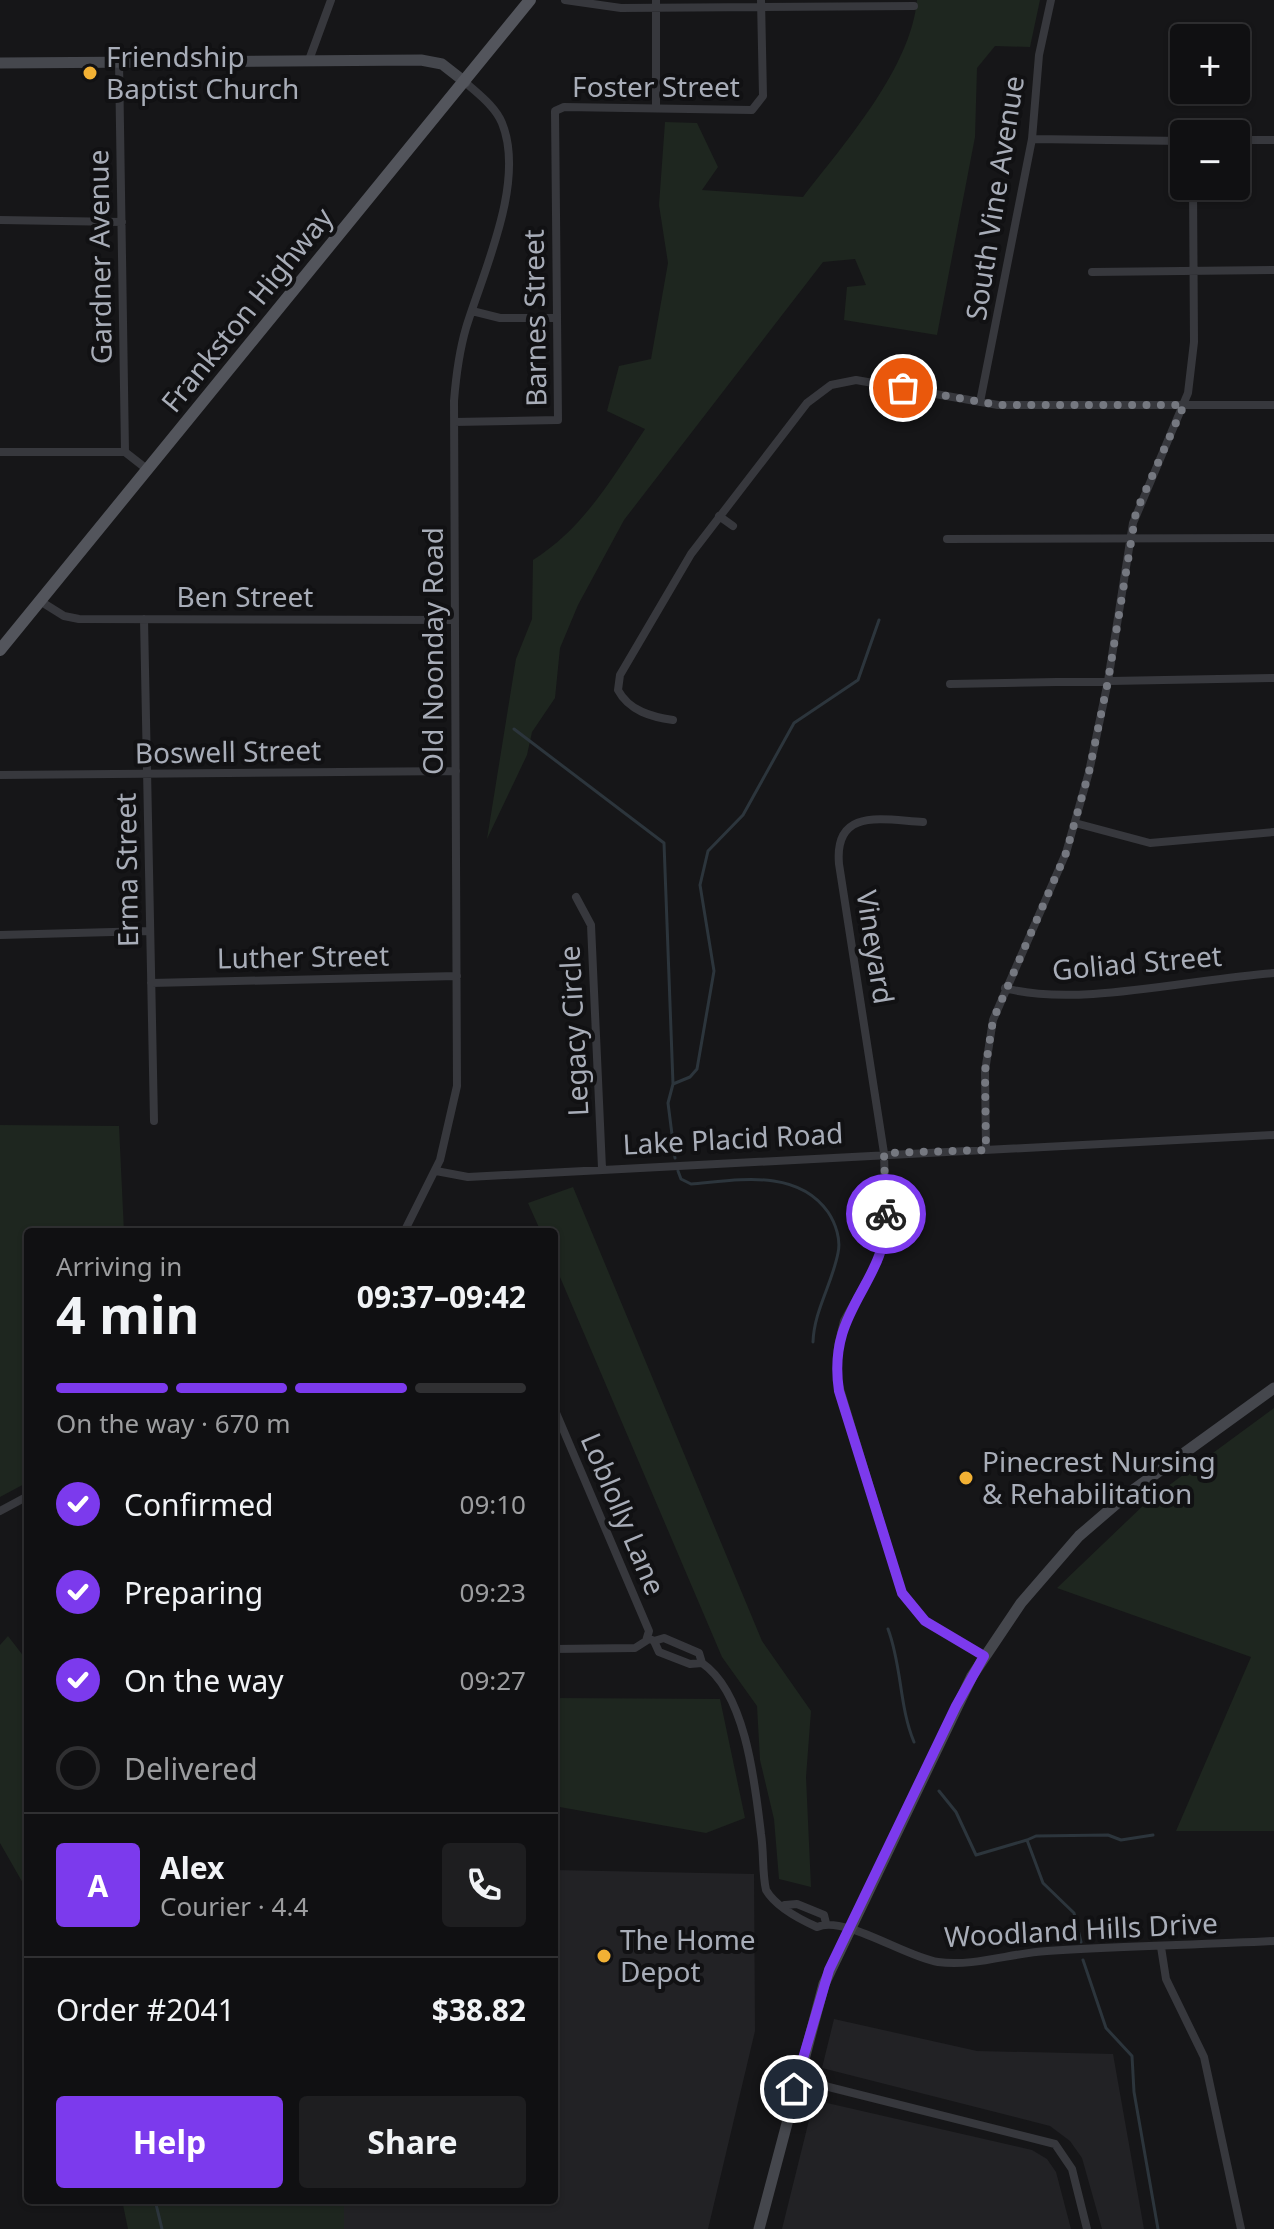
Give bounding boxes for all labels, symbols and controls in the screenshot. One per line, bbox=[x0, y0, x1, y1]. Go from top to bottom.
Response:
map controls bbox=[1170, 24, 1250, 200]
button: + bbox=[1170, 24, 1250, 104]
place label: Friendship Baptist Church bbox=[106, 37, 299, 107]
marker: Friendship Baptist Church bbox=[81, 64, 99, 82]
street label: Foster Street bbox=[572, 67, 740, 105]
street label: South Vine Avenue bbox=[956, 73, 1032, 323]
button: − bbox=[1170, 120, 1250, 200]
street label: Gardner Avenue bbox=[78, 149, 120, 365]
street label: Frankston Highway bbox=[152, 199, 341, 420]
street label: Barnes Street bbox=[513, 229, 555, 407]
pin bbox=[869, 354, 937, 422]
icon: bag bbox=[881, 366, 925, 410]
street label: Old Noonday Road bbox=[413, 527, 451, 775]
street label: Ben Street bbox=[177, 577, 313, 615]
street label: Boswell Street bbox=[135, 730, 321, 772]
street label: Erma Street bbox=[106, 792, 146, 948]
street label: Vineyard bbox=[848, 887, 904, 1006]
street label: Luther Street bbox=[217, 936, 389, 976]
street label: Goliad Street bbox=[1050, 936, 1223, 988]
street label: Legacy Circle bbox=[550, 945, 596, 1117]
street label: Lake Placid Road bbox=[622, 1113, 844, 1163]
courier bbox=[846, 1174, 926, 1254]
icon: bike bbox=[864, 1192, 908, 1236]
text: Arriving in bbox=[56, 1248, 182, 1284]
text: 09:37–09:42 bbox=[357, 1276, 526, 1317]
text: 4 min bbox=[56, 1278, 199, 1349]
text: On the way · 670 m bbox=[56, 1405, 290, 1441]
street label: Loblolly Lane bbox=[573, 1427, 675, 1600]
place label: Pinecrest Nursing & Rehabilitation bbox=[982, 1442, 1216, 1512]
marker: Pinecrest Nursing & Rehabilitation bbox=[957, 1469, 975, 1487]
icon: check bbox=[56, 1482, 100, 1526]
text: Confirmed bbox=[124, 1484, 274, 1525]
text: 09:10 bbox=[460, 1486, 526, 1522]
icon: check bbox=[56, 1570, 100, 1614]
text: Preparing bbox=[124, 1572, 263, 1613]
text: 09:23 bbox=[460, 1574, 526, 1610]
icon: check bbox=[56, 1658, 100, 1702]
text: On the way bbox=[124, 1660, 284, 1701]
text: 09:27 bbox=[460, 1662, 526, 1698]
text: Delivered bbox=[124, 1748, 258, 1789]
button: phone bbox=[442, 1843, 526, 1927]
text: Alex bbox=[160, 1847, 224, 1888]
text: A bbox=[88, 1865, 108, 1906]
text: Courier · 4.4 bbox=[160, 1888, 308, 1924]
street label: Woodland Hills Drive bbox=[943, 1903, 1219, 1955]
place label: The Home Depot bbox=[620, 1920, 756, 1990]
marker: The Home Depot bbox=[595, 1947, 613, 1965]
text: Order #2041 bbox=[56, 1989, 235, 2030]
text: $38.82 bbox=[432, 1989, 526, 2030]
pin bbox=[760, 2055, 828, 2123]
icon: home bbox=[772, 2067, 816, 2111]
button: Help bbox=[56, 2096, 283, 2188]
button: Share bbox=[299, 2096, 526, 2188]

